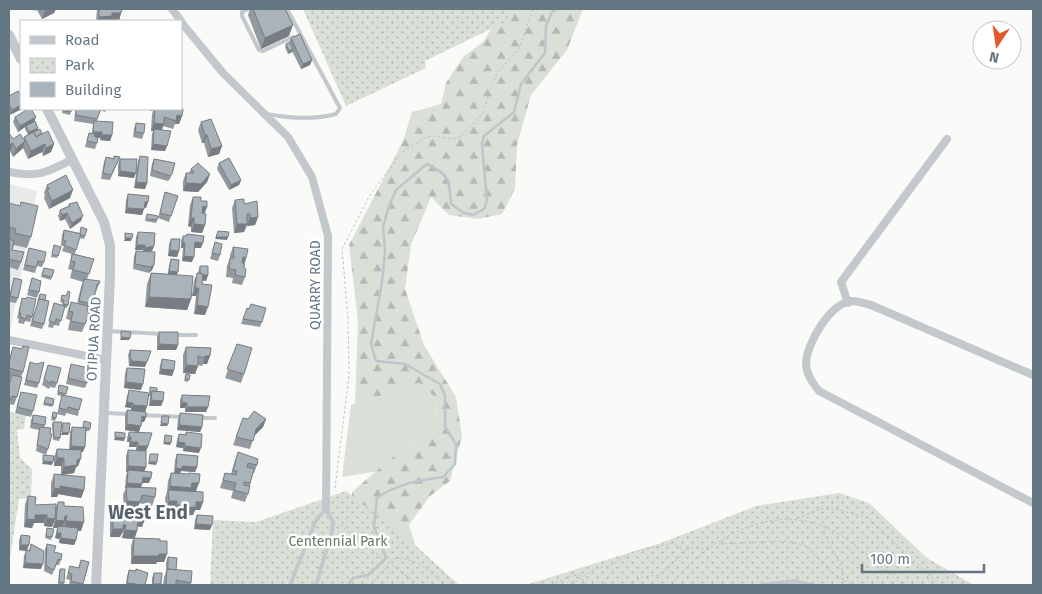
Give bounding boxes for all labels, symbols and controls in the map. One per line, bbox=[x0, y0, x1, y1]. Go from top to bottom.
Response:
legend bbox=[20, 20, 182, 110]
north arrow bbox=[972, 20, 1022, 70]
text: Road bbox=[65, 31, 100, 49]
text: N bbox=[988, 48, 1001, 67]
text: Park bbox=[65, 56, 95, 74]
text: Building bbox=[65, 81, 121, 99]
street label: QUARRY ROAD bbox=[307, 240, 324, 330]
street label: OTIPUA ROAD bbox=[83, 296, 105, 382]
district label: West End bbox=[108, 501, 188, 524]
park label: Centennial Park bbox=[288, 533, 388, 550]
scale bar bbox=[862, 542, 984, 574]
text: 100 m bbox=[870, 550, 910, 568]

